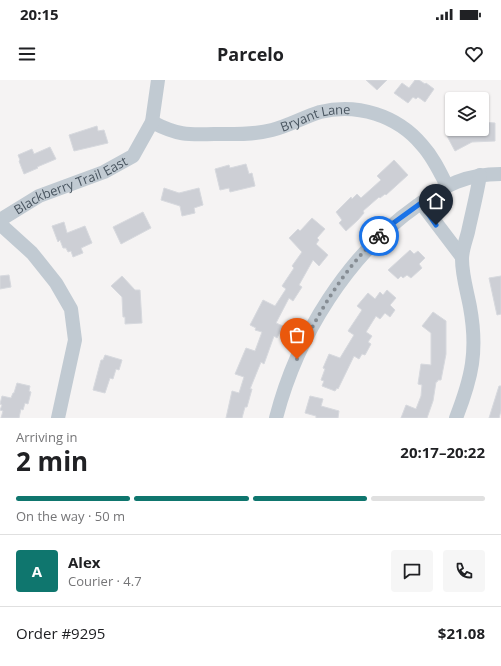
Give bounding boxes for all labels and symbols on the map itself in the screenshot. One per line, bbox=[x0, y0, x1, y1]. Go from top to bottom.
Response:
street label: Bryant Lane bbox=[278, 100, 351, 136]
street label: Blackberry Trail East bbox=[10, 152, 131, 218]
pin bbox=[419, 184, 453, 225]
courier bbox=[359, 216, 399, 256]
pin bbox=[280, 318, 314, 359]

